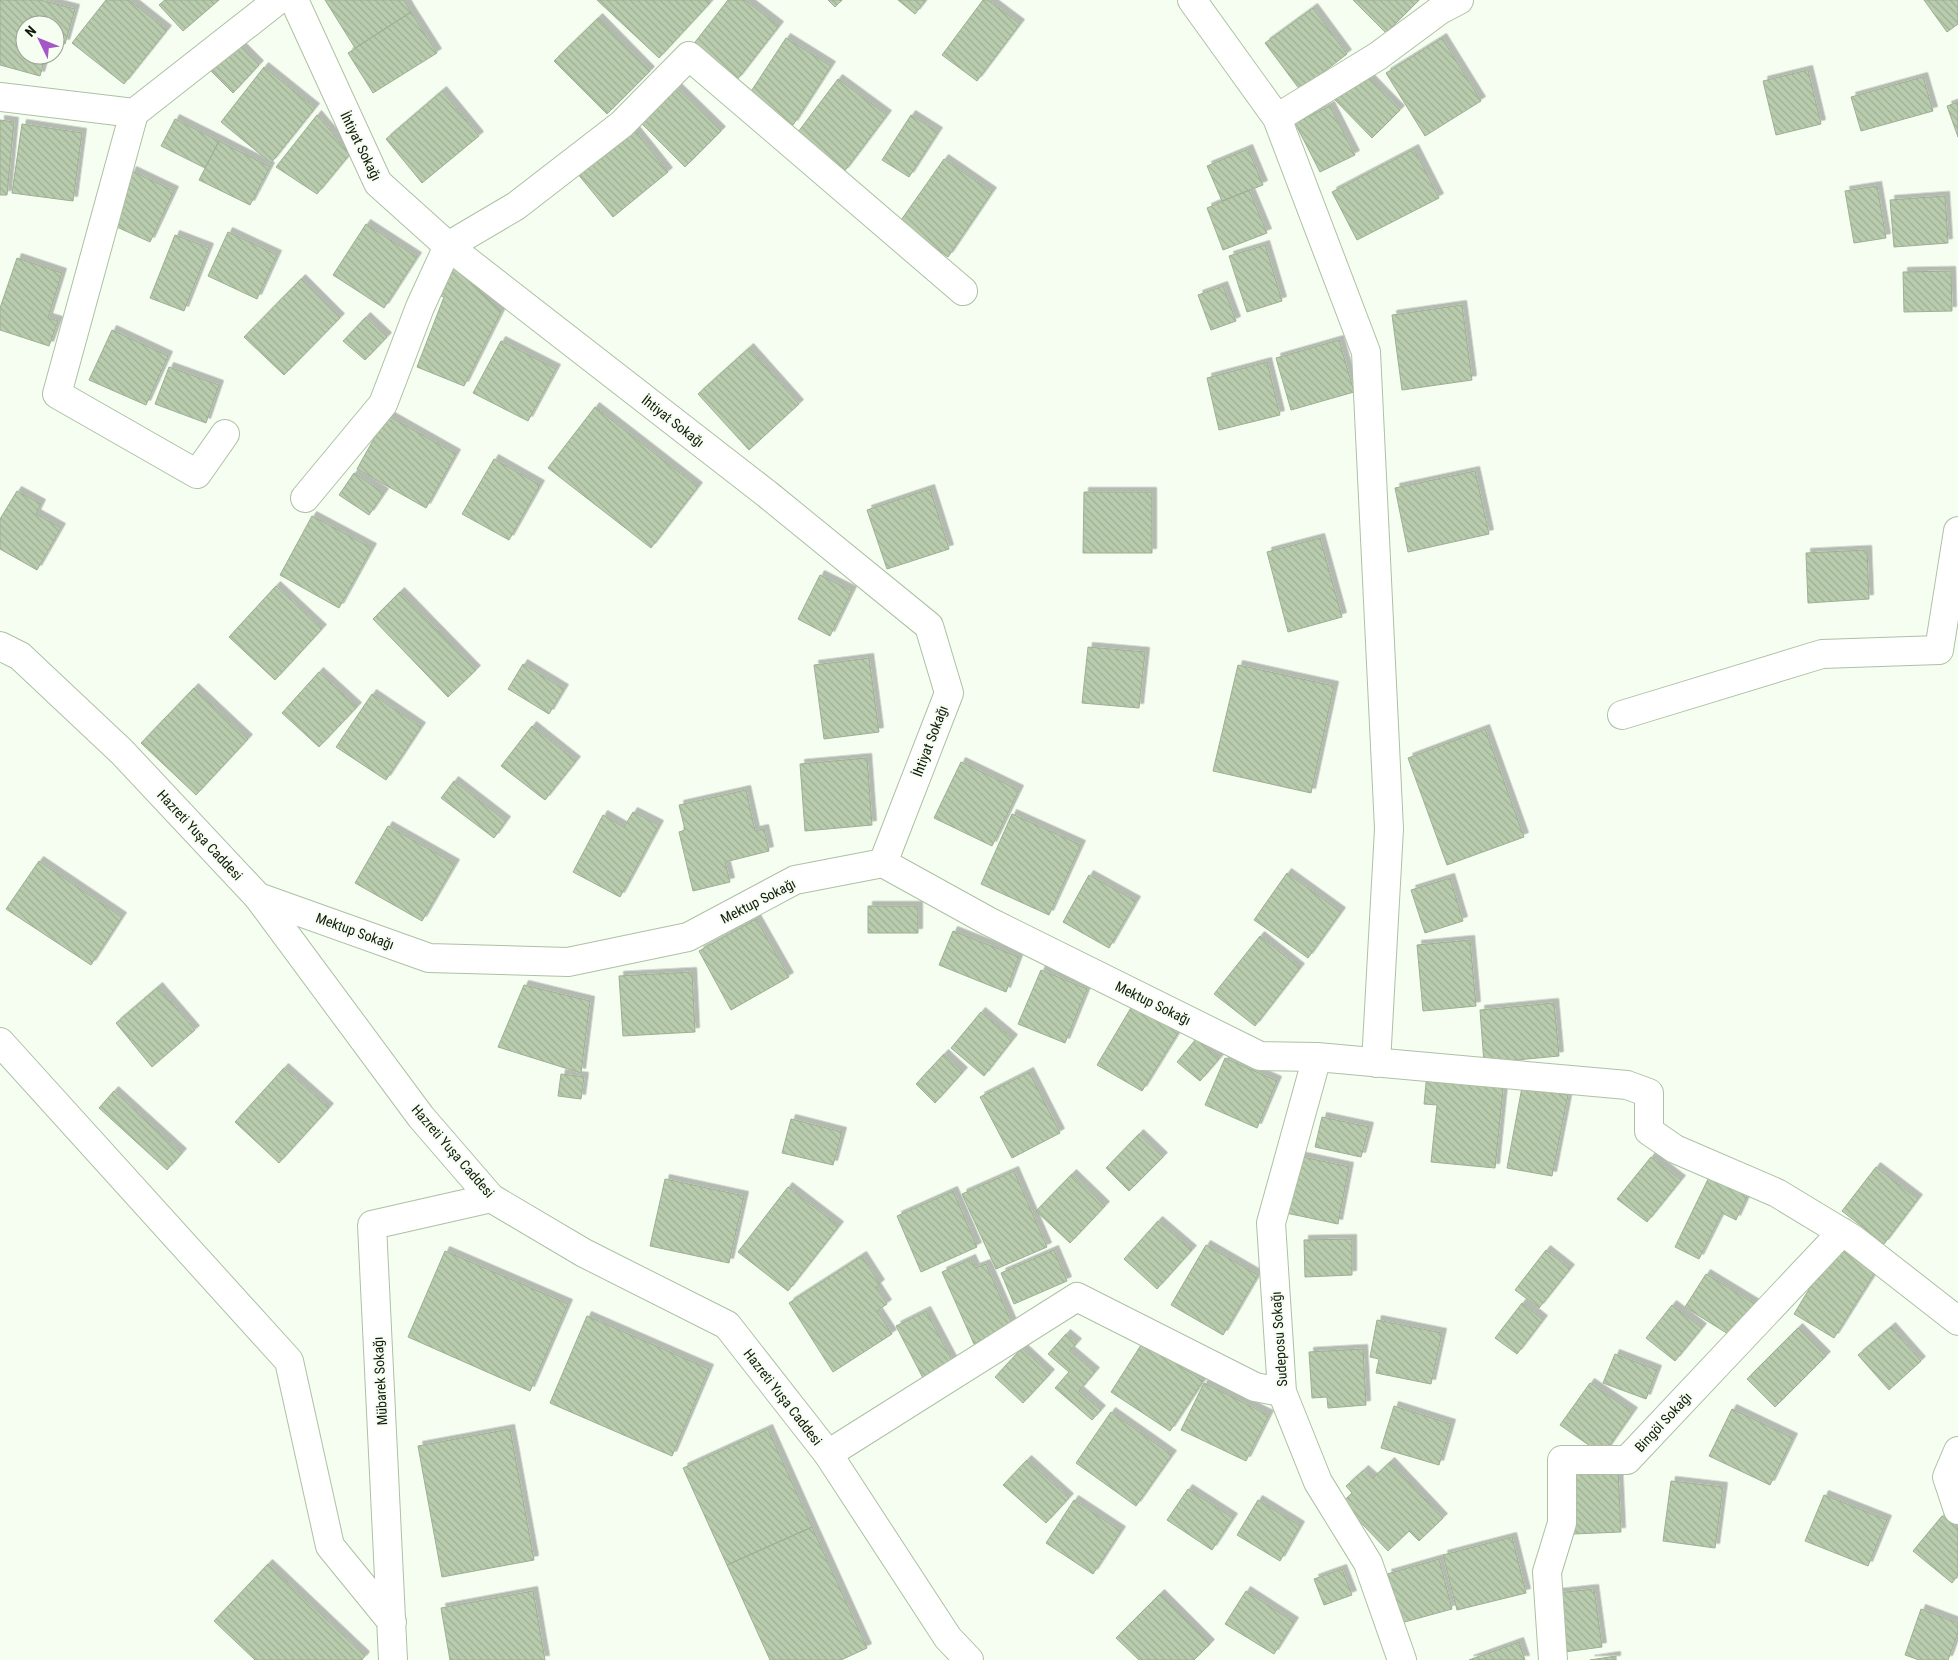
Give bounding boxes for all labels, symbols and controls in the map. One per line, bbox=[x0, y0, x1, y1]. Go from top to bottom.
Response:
north arrow bbox=[15, 15, 65, 65]
text: N bbox=[22, 23, 39, 40]
street label: İhtiyat Sokağı bbox=[337, 109, 385, 183]
street label: İhtiyat Sokağı bbox=[639, 392, 707, 450]
street label: İhtiyat Sokağı bbox=[909, 703, 951, 779]
street label: Hazreti Yuşa Caddesi bbox=[154, 787, 246, 883]
street label: Mektup Sokağı bbox=[718, 875, 798, 927]
street label: Mektup Sokağı bbox=[314, 909, 396, 953]
street label: Mektup Sokağı bbox=[1113, 978, 1193, 1028]
street label: Hazreti Yuşa Caddesi bbox=[408, 1101, 498, 1201]
street label: Sudeposu Sokağı bbox=[1268, 1291, 1290, 1387]
street label: Mübarek Sokağı bbox=[370, 1336, 390, 1426]
street label: Hazreti Yuşa Caddesi bbox=[740, 1346, 826, 1448]
street label: Bingöl Sokağı bbox=[1631, 1389, 1695, 1455]

